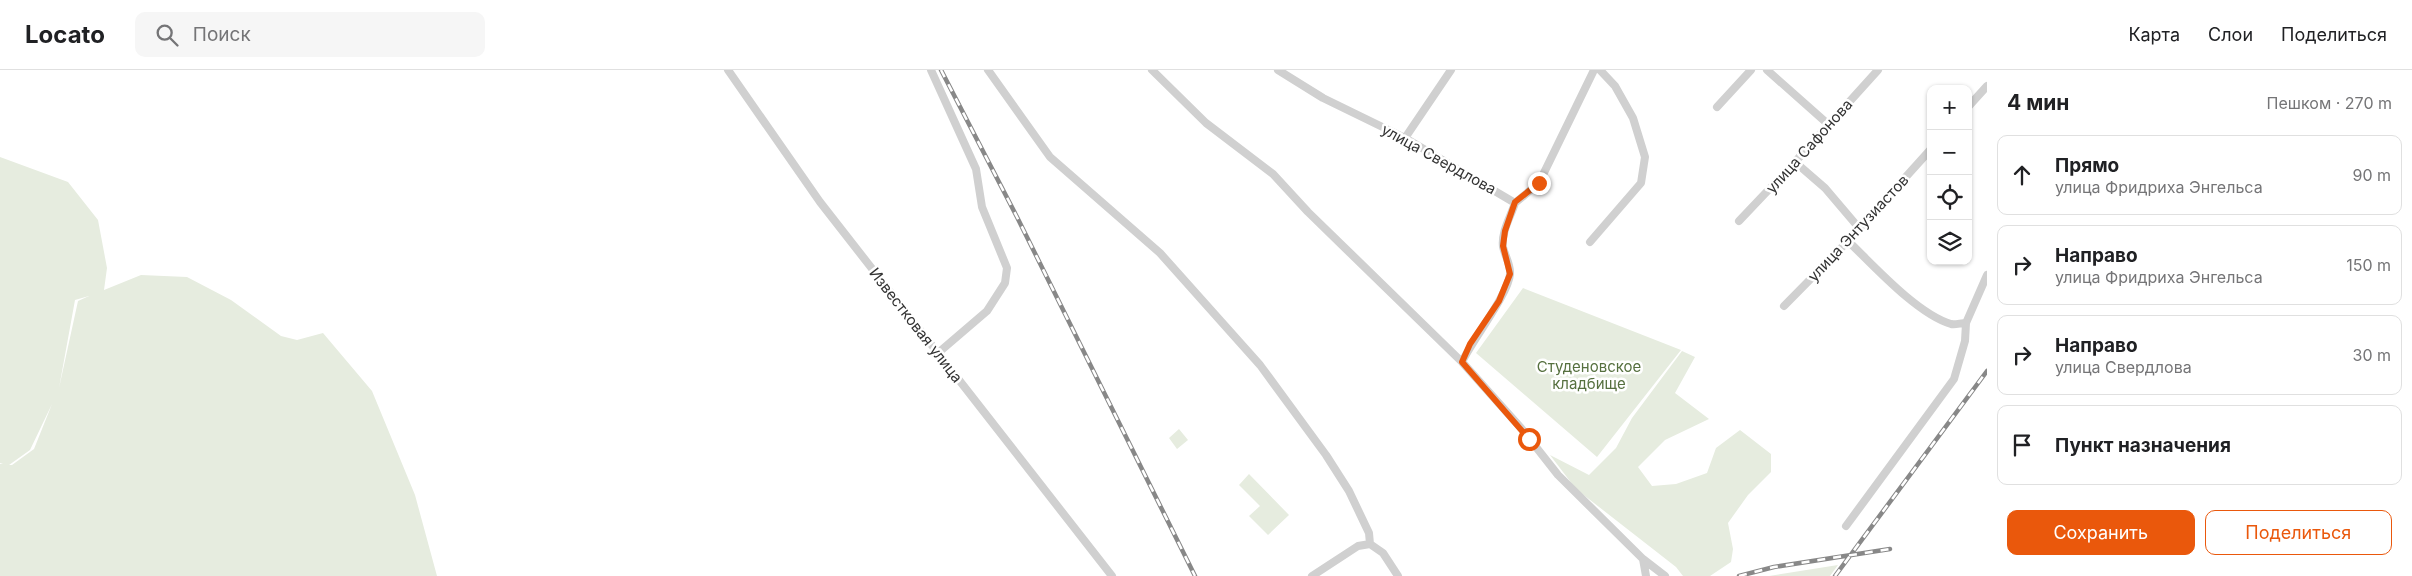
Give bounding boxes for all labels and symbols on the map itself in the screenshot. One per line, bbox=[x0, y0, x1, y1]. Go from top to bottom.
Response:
street label: улица Сафонова bbox=[1762, 95, 1856, 197]
street label: улица Свердлова bbox=[1378, 120, 1500, 198]
street label: улица Энтузиастов bbox=[1803, 171, 1913, 285]
route end bbox=[1528, 172, 1551, 195]
street label: Известковая улица bbox=[865, 264, 967, 386]
park label: Студеновское кладбище bbox=[1537, 357, 1641, 393]
route start bbox=[1518, 428, 1541, 451]

